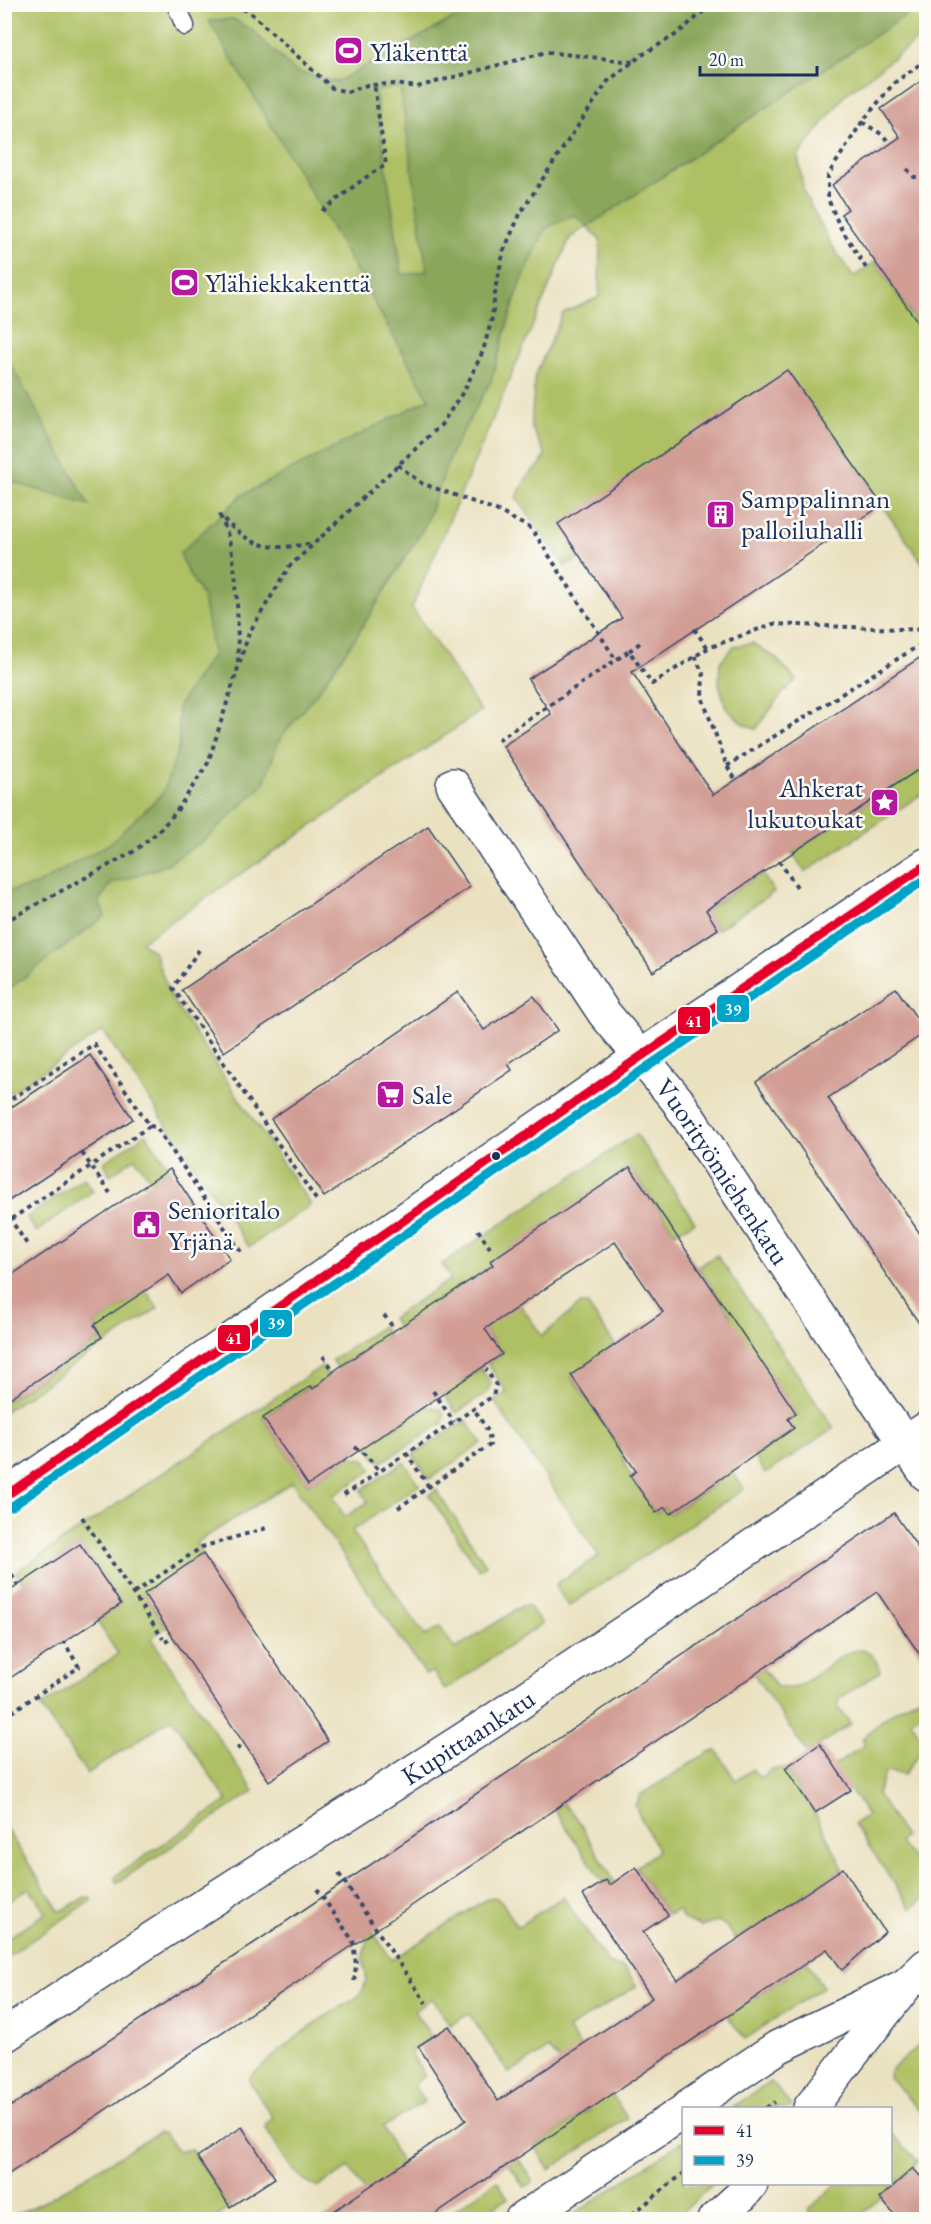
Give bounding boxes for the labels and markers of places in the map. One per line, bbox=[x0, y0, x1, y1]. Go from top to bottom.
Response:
place label: Yläkenttä bbox=[370, 34, 468, 69]
sports icon: Yläkenttä bbox=[333, 35, 365, 67]
place label: Ylähiekkakenttä bbox=[205, 265, 370, 300]
sports icon: Ylähiekkakenttä bbox=[168, 266, 200, 298]
place label: Samppalinnan palloiluhalli bbox=[741, 481, 890, 547]
building icon: Samppalinnan palloiluhalli bbox=[704, 498, 736, 530]
place label: Ahkerat lukutoukat bbox=[747, 770, 864, 836]
place icon: Ahkerat lukutoukat bbox=[868, 787, 900, 819]
place label: Sale bbox=[412, 1077, 452, 1112]
supermarket icon: Sale bbox=[375, 1078, 407, 1110]
unlabelled marker bbox=[490, 1150, 502, 1162]
place label: Senioritalo Yrjänä bbox=[168, 1192, 280, 1258]
public building icon: Senioritalo Yrjänä bbox=[131, 1209, 163, 1241]

